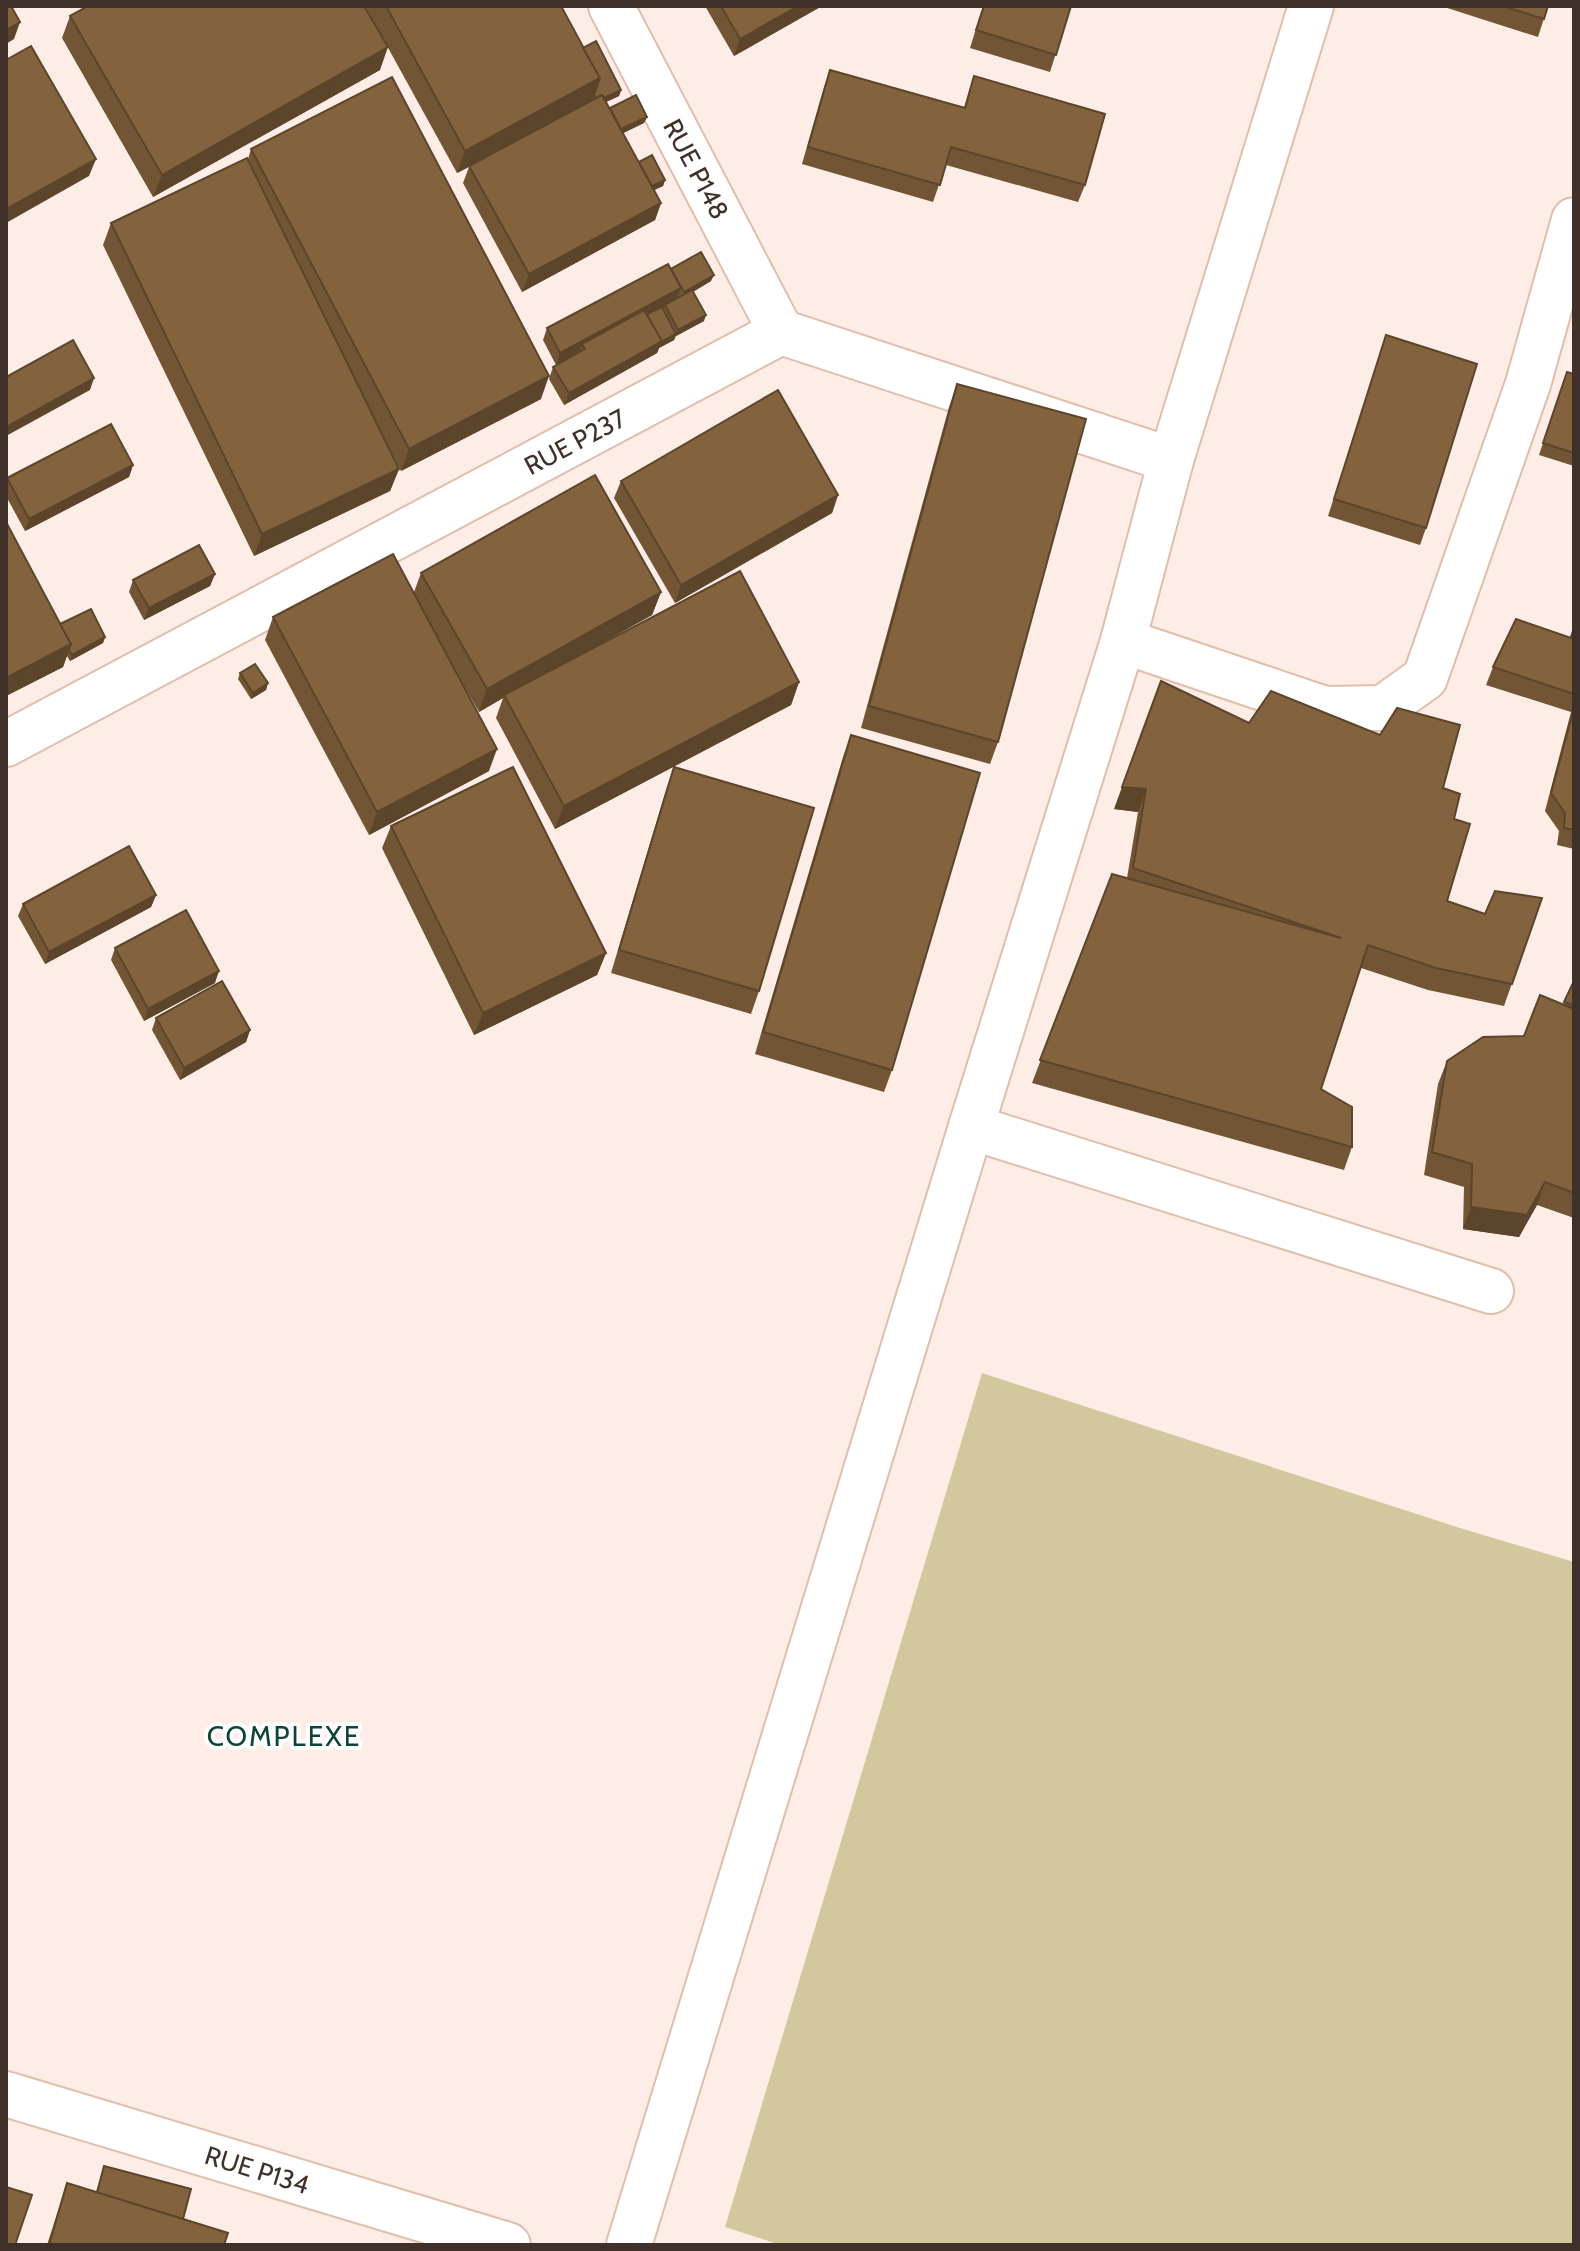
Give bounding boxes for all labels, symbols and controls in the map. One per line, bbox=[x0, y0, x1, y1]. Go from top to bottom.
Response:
street label: RUE P148 bbox=[656, 113, 736, 225]
street label: RUE P237 bbox=[519, 402, 631, 482]
district label: COMPLEXE bbox=[207, 1719, 361, 1753]
street label: RUE P134 bbox=[201, 2139, 313, 2201]

